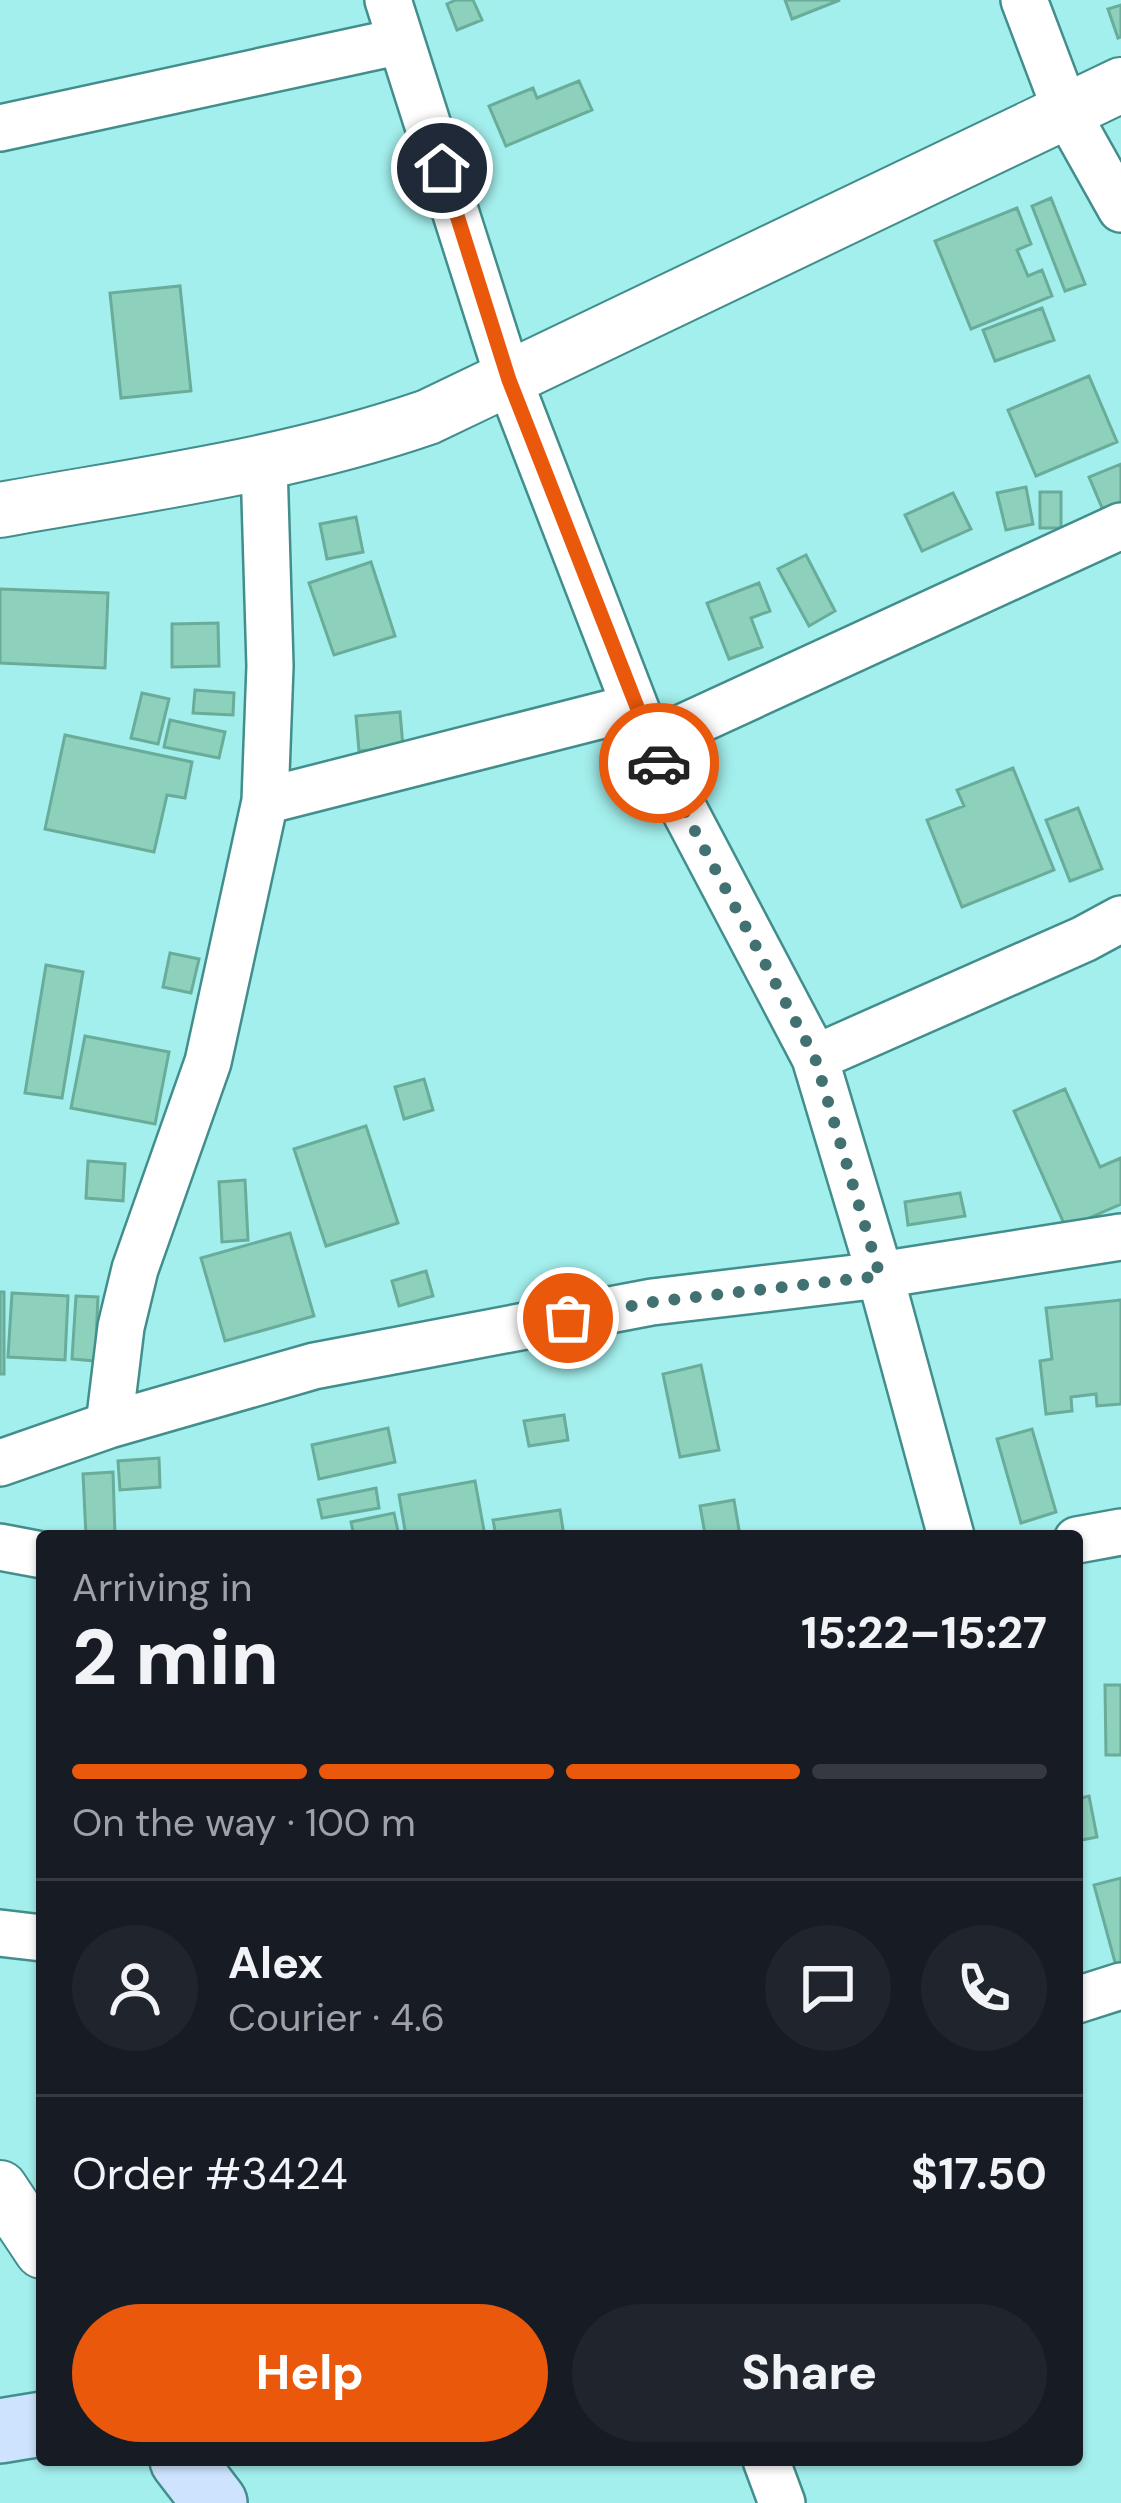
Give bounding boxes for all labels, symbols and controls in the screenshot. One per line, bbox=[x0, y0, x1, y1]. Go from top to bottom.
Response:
pin bbox=[391, 117, 493, 219]
icon: home bbox=[409, 135, 475, 201]
courier bbox=[599, 703, 719, 823]
icon: car bbox=[626, 730, 692, 796]
pin bbox=[517, 1267, 619, 1369]
icon: bag bbox=[535, 1285, 601, 1351]
text: Arriving in bbox=[72, 1562, 252, 1613]
text: 15:22–15:27 bbox=[801, 1603, 1047, 1662]
text: 2 min bbox=[72, 1607, 279, 1708]
text: On the way · 100 m bbox=[72, 1797, 416, 1848]
button: person bbox=[72, 1925, 198, 2051]
button: chat bbox=[765, 1925, 891, 2051]
button: phone bbox=[921, 1925, 1047, 2051]
text: Alex bbox=[228, 1933, 323, 1992]
text: Courier · 4.6 bbox=[228, 1992, 445, 2043]
text: Order #3424 bbox=[72, 2144, 348, 2203]
text: $17.50 bbox=[911, 2144, 1047, 2203]
button: Help bbox=[72, 2304, 548, 2442]
button: Share bbox=[572, 2304, 1047, 2442]

